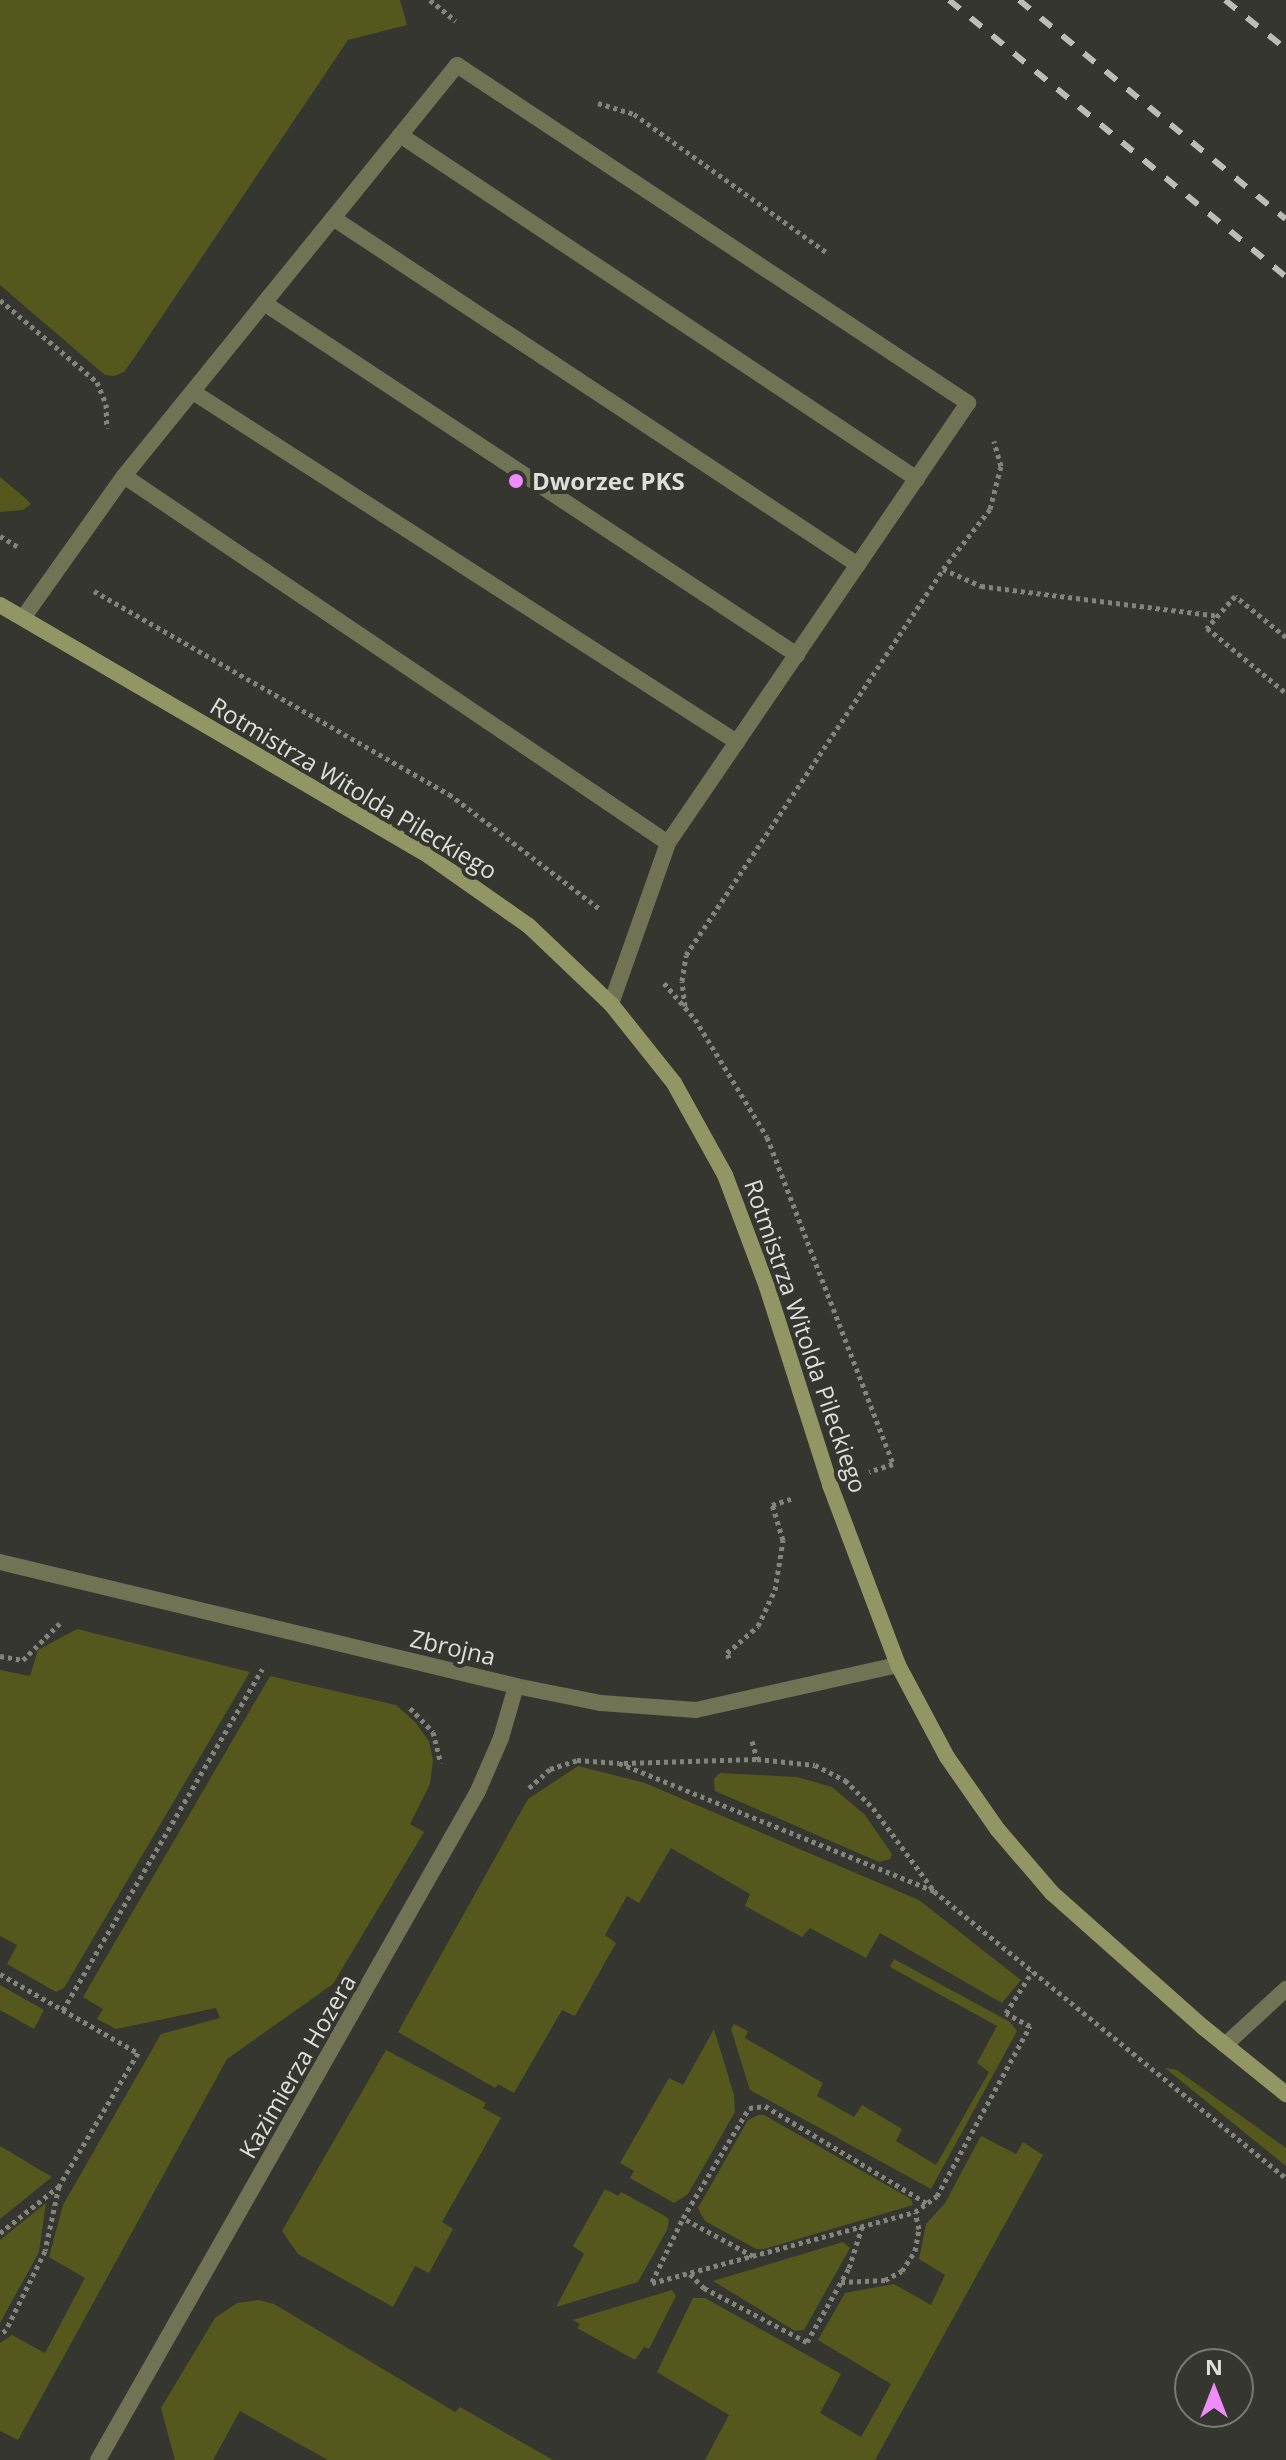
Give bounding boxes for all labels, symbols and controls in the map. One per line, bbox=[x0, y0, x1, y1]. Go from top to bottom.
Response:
place label: Dworzec PKS bbox=[532, 467, 685, 495]
marker: Dworzec PKS bbox=[507, 472, 525, 490]
street label: Rotmistrza Witolda Pileckiego bbox=[205, 691, 503, 885]
street label: Rotmistrza Witolda Pileckiego bbox=[739, 1176, 873, 1496]
street label: Zbrojna bbox=[407, 1623, 499, 1671]
street label: Kazimierza Hozera bbox=[233, 1969, 361, 2163]
north arrow bbox=[1174, 2348, 1254, 2428]
text: N bbox=[1205, 2351, 1223, 2381]

